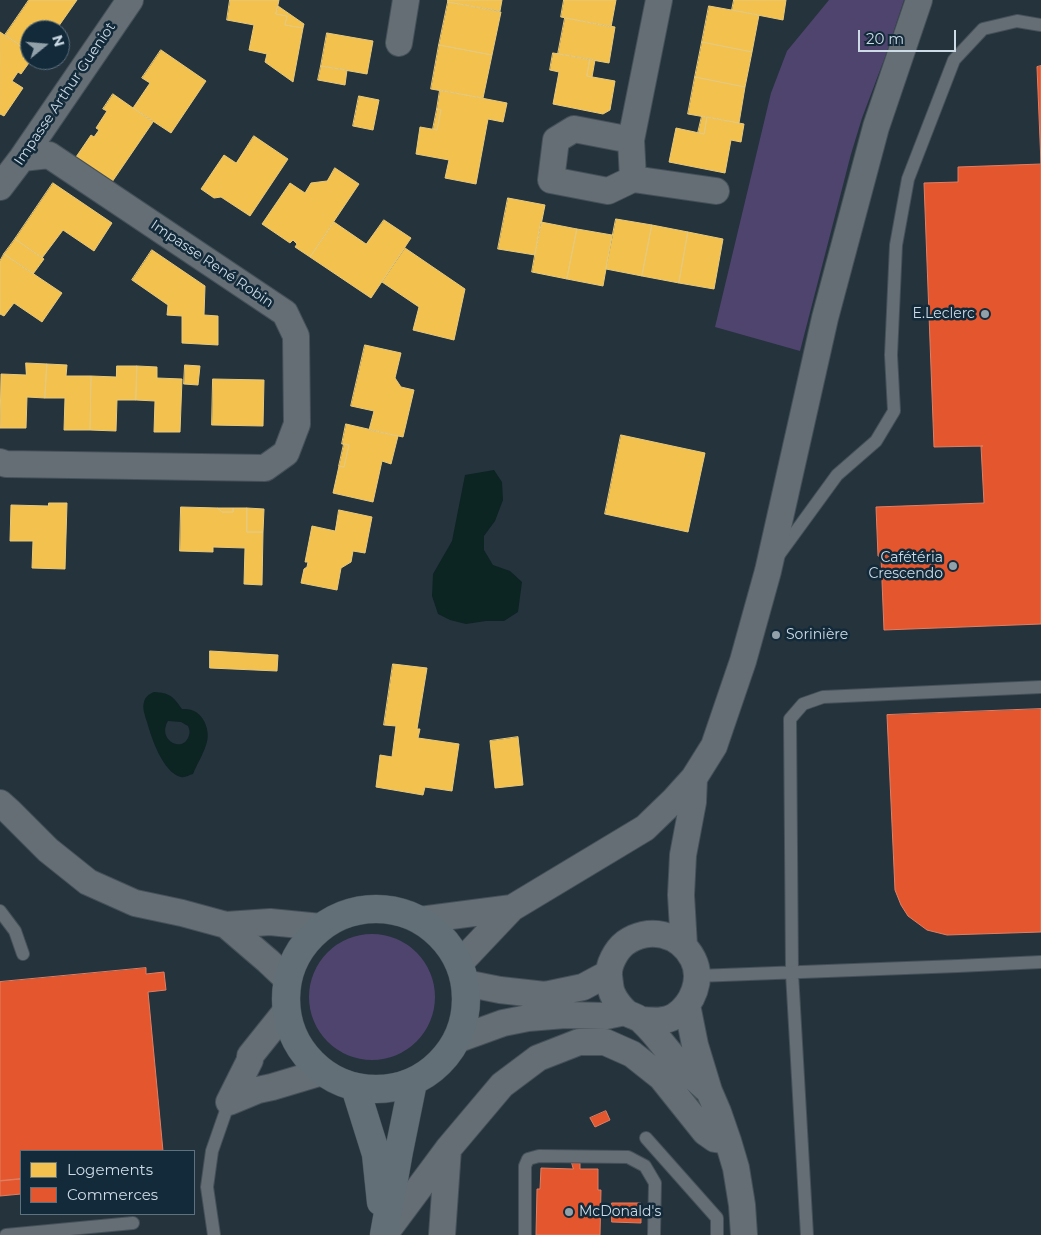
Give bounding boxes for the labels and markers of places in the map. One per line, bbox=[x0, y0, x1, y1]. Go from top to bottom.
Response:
place label: E.Leclerc bbox=[913, 306, 975, 322]
marker: E.Leclerc bbox=[979, 308, 991, 320]
place label: Cafétéria Crescendo bbox=[868, 550, 943, 582]
marker: Cafétéria Crescendo bbox=[947, 560, 959, 572]
place label: Sorinière bbox=[786, 627, 848, 643]
marker: Sorinière bbox=[770, 629, 782, 641]
place label: McDonald's bbox=[579, 1204, 661, 1220]
marker: McDonald's bbox=[563, 1206, 575, 1218]

